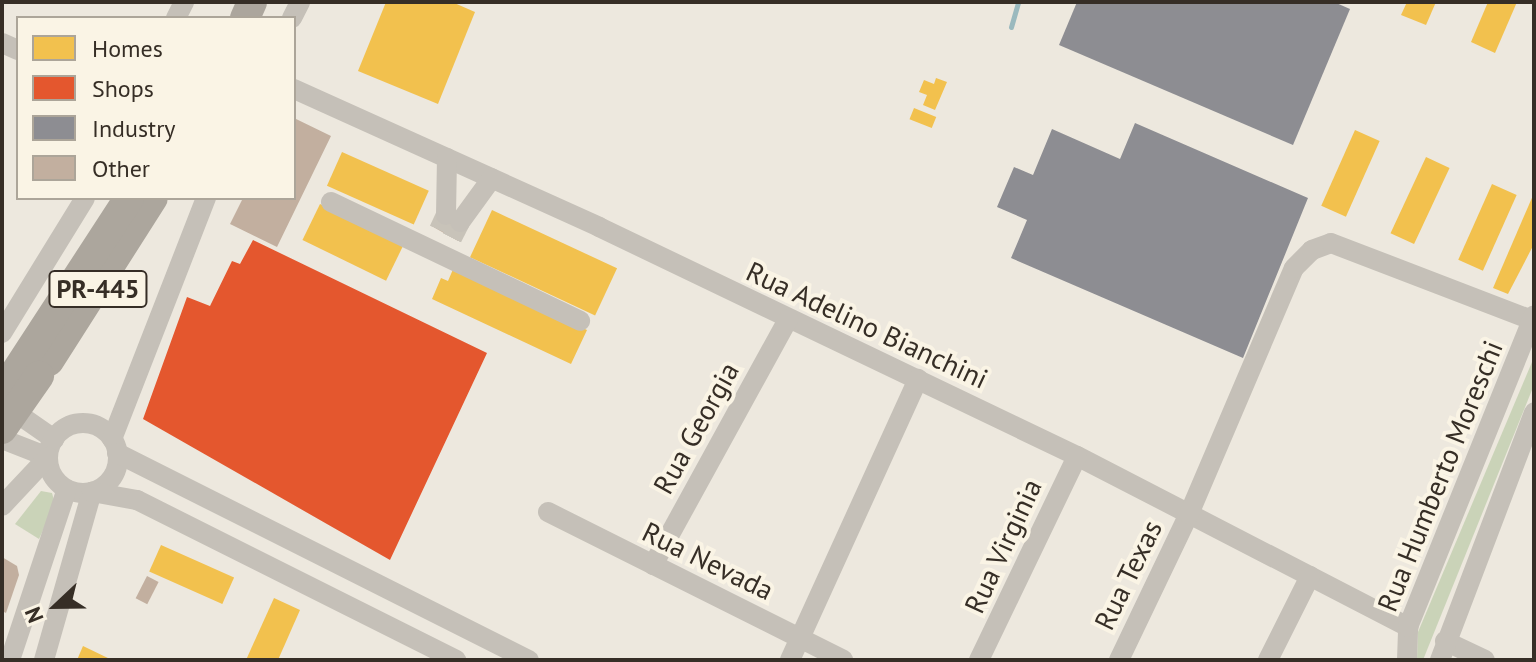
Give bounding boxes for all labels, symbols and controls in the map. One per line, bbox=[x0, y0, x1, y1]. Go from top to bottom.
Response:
legend bbox=[16, 16, 296, 200]
text: Homes bbox=[92, 33, 163, 64]
text: Shops bbox=[92, 73, 154, 104]
text: Industry bbox=[92, 113, 176, 144]
text: Other bbox=[92, 153, 150, 184]
street label: Rua Adelino Bianchini bbox=[741, 254, 993, 396]
road number: PR-445 bbox=[48, 267, 148, 311]
street label: Rua Humberto Moreschi bbox=[1370, 336, 1510, 616]
street label: Rua Georgia bbox=[646, 357, 746, 499]
street label: Rua Virginia bbox=[957, 473, 1049, 619]
street label: Rua Texas bbox=[1087, 514, 1169, 636]
street label: Rua Nevada bbox=[637, 515, 779, 607]
north arrow bbox=[16, 566, 96, 646]
text: N bbox=[18, 603, 49, 627]

